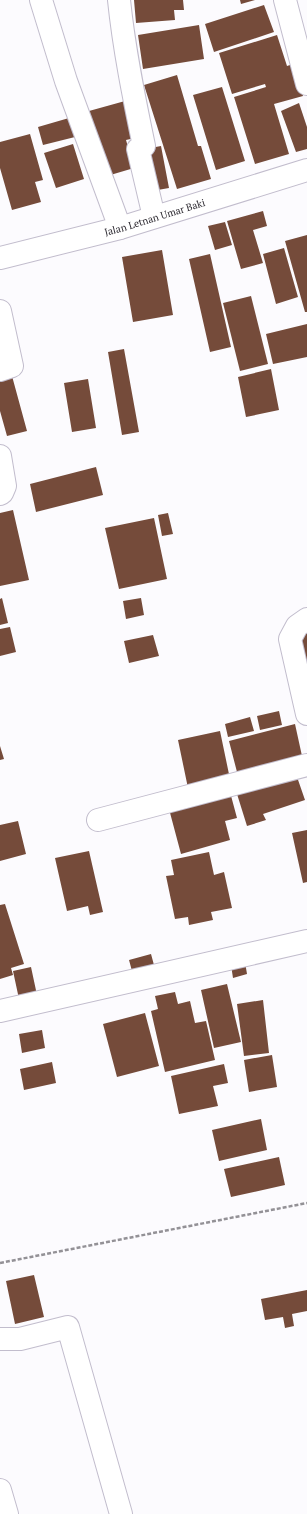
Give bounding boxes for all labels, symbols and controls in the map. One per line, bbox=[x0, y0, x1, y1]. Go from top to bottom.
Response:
street label: Jalan Letnan Umar Baki bbox=[103, 196, 207, 239]

